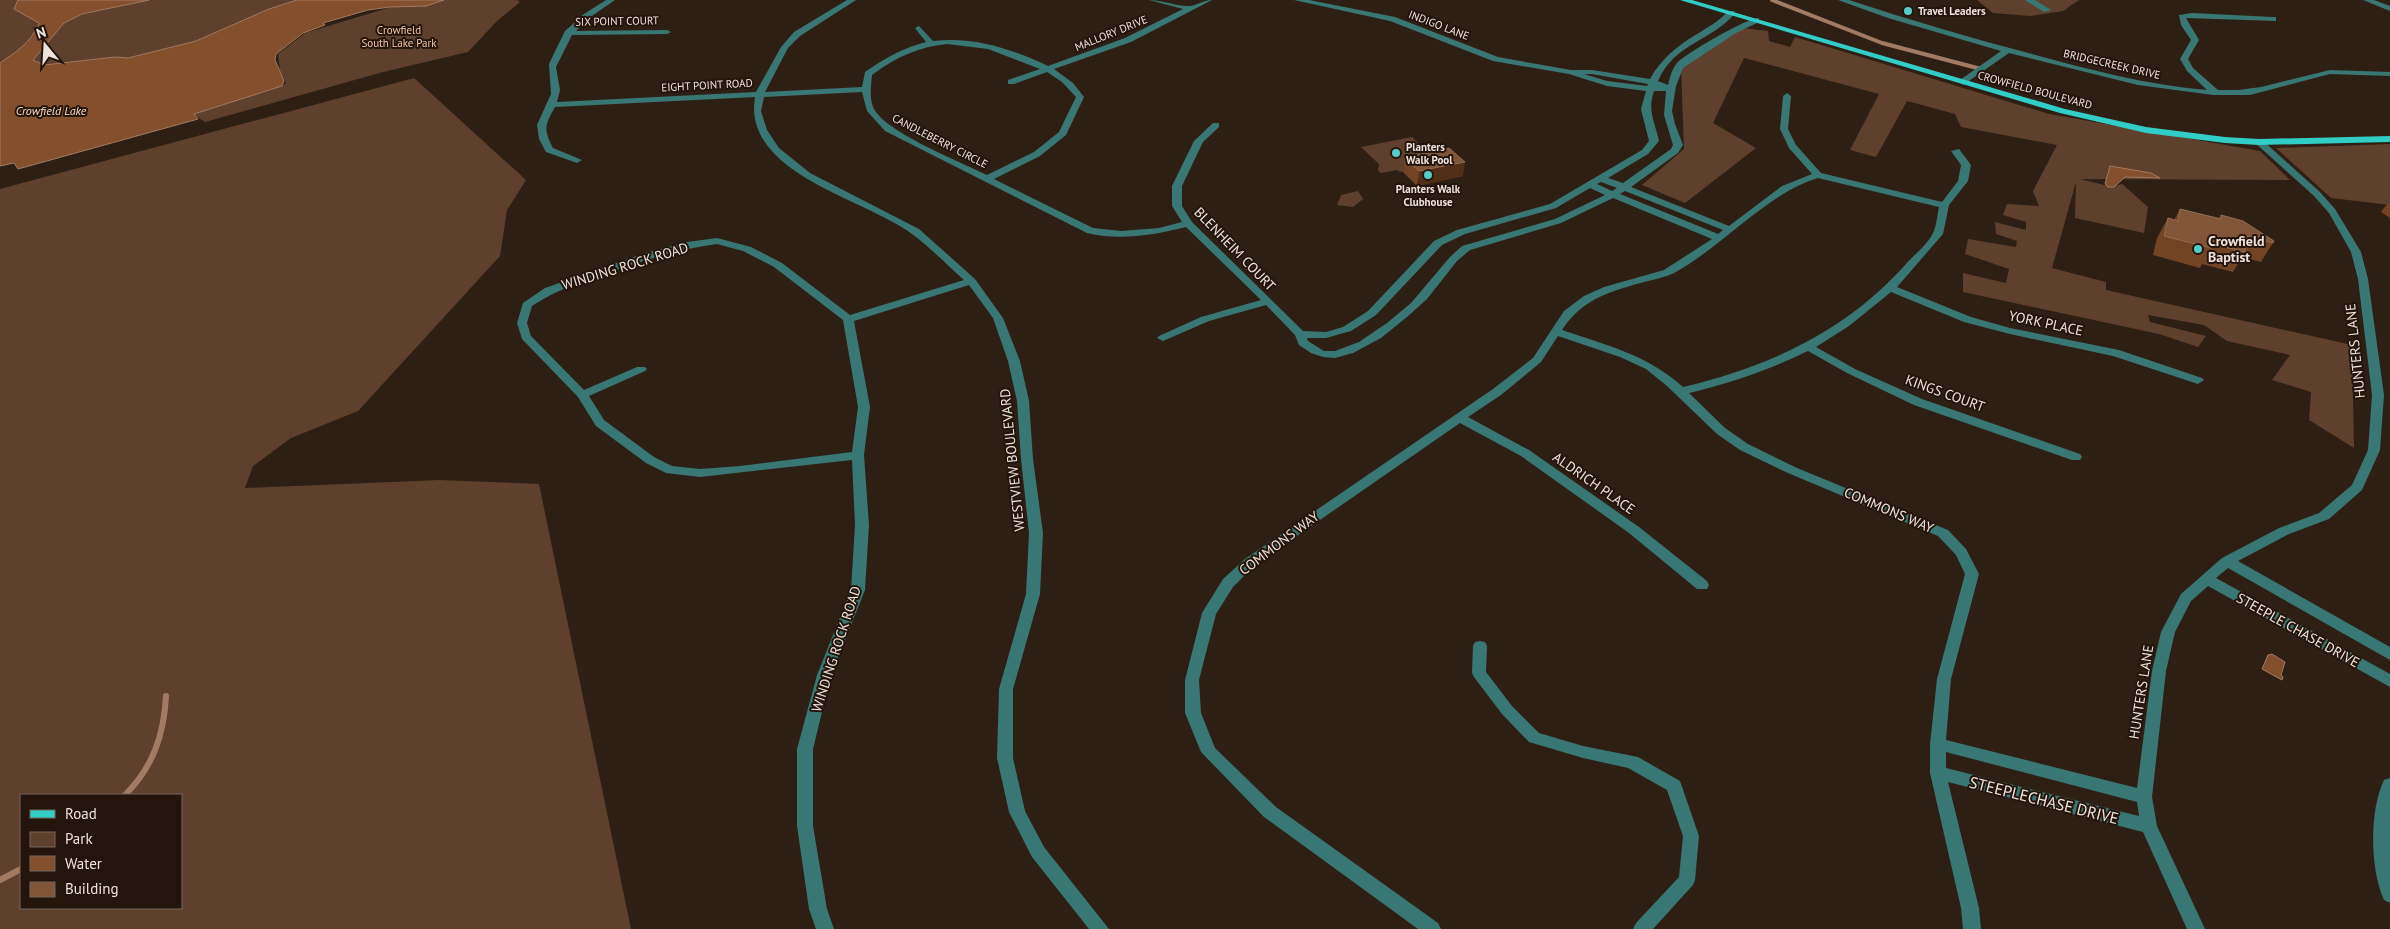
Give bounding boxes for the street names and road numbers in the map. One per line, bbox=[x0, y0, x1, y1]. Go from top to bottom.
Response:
street label: INDIGO LANE bbox=[1407, 7, 1471, 43]
street label: MALLORY DRIVE bbox=[1073, 12, 1149, 54]
street label: SIX POINT COURT bbox=[575, 13, 659, 29]
street label: BRIDGECREEK DRIVE bbox=[2062, 46, 2162, 82]
street label: CROWFIELD BOULEVARD bbox=[1976, 68, 2094, 112]
street label: EIGHT POINT ROAD bbox=[661, 76, 753, 94]
street label: CANDLEBERRY CIRCLE bbox=[890, 111, 990, 171]
street label: BLENHEIM COURT bbox=[1190, 203, 1280, 295]
street label: WINDING ROCK ROAD bbox=[559, 238, 691, 294]
street label: HUNTERS LANE bbox=[2341, 303, 2369, 399]
street label: YORK PLACE bbox=[2007, 306, 2085, 340]
street label: KINGS COURT bbox=[1903, 370, 1987, 416]
street label: WESTVIEW BOULEVARD bbox=[996, 388, 1028, 532]
street label: ALDRICH PLACE bbox=[1549, 448, 1639, 518]
street label: COMMONS WAY bbox=[1842, 483, 1937, 537]
street label: COMMONS WAY bbox=[1235, 507, 1323, 579]
street label: WINDING ROCK ROAD bbox=[807, 584, 865, 714]
street label: STEEPLE CHASE DRIVE bbox=[2233, 589, 2363, 671]
street label: HUNTERS LANE bbox=[2125, 644, 2157, 740]
street label: STEEPLECHASE DRIVE bbox=[1967, 772, 2121, 828]

